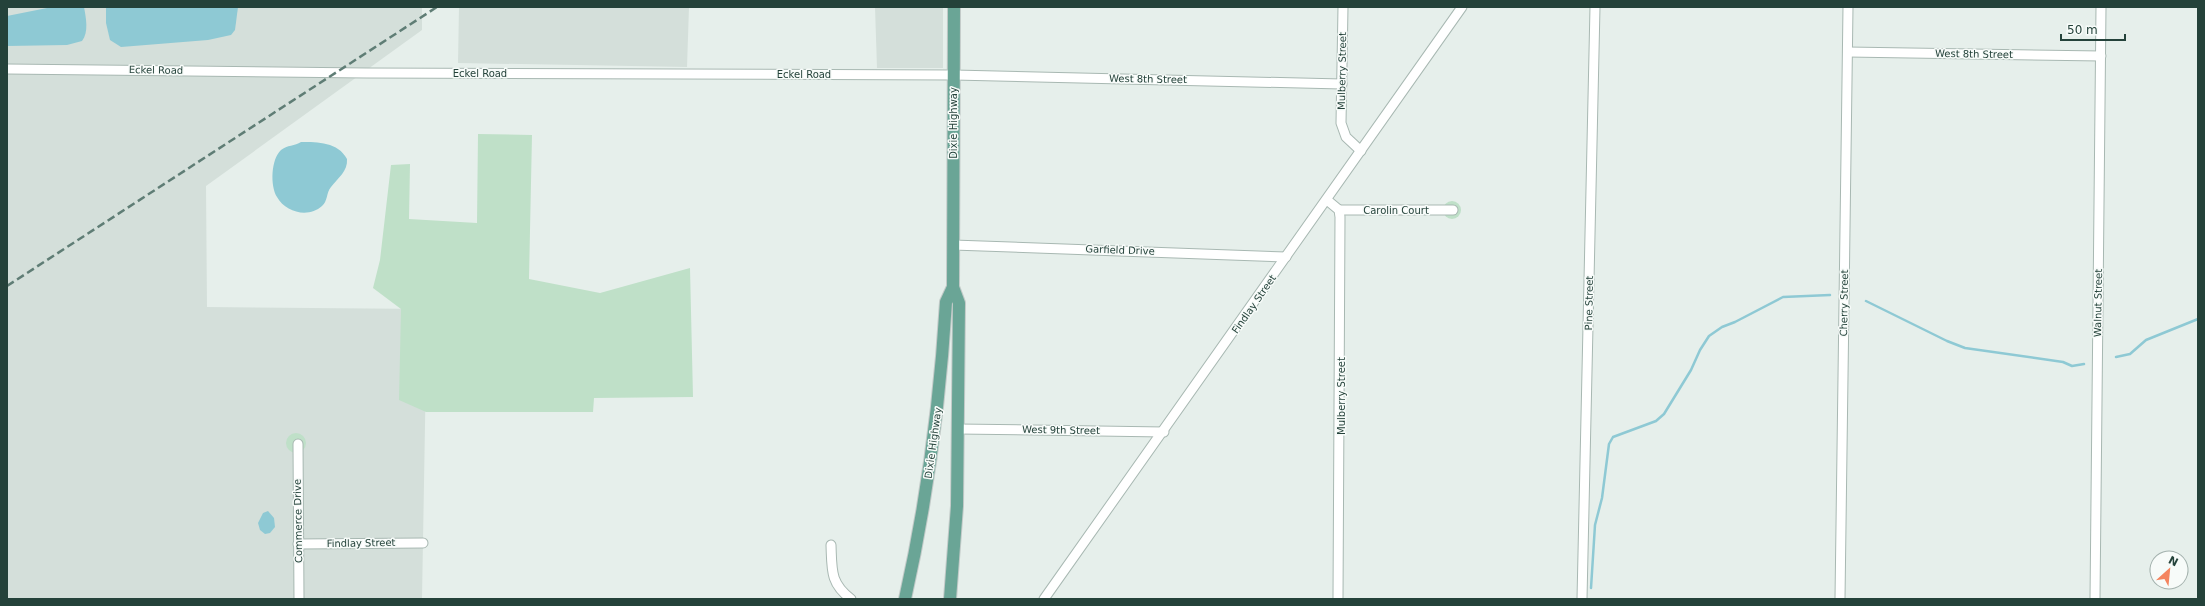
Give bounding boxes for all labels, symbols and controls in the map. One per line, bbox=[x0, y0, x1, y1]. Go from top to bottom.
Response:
scale bar bbox=[2061, 16, 2125, 42]
text: 50 m bbox=[2067, 23, 2098, 37]
street label: Mulberry Street bbox=[1336, 32, 1348, 110]
street label: West 8th Street bbox=[1935, 48, 2013, 60]
street label: Eckel Road bbox=[129, 64, 183, 76]
street label: Eckel Road bbox=[453, 68, 507, 79]
street label: Eckel Road bbox=[777, 69, 831, 80]
street label: West 8th Street bbox=[1109, 73, 1187, 85]
street label: Dixie Highway bbox=[948, 87, 959, 159]
street label: Carolin Court bbox=[1363, 205, 1429, 216]
street label: Garfield Drive bbox=[1085, 243, 1155, 257]
street label: Cherry Street bbox=[1838, 269, 1850, 337]
street label: Walnut Street bbox=[2092, 269, 2104, 337]
street label: Findlay Street bbox=[1230, 273, 1278, 335]
street label: Pine Street bbox=[1583, 276, 1595, 330]
street label: Mulberry Street bbox=[1336, 357, 1347, 435]
street label: Dixie Highway bbox=[923, 407, 943, 479]
street label: West 9th Street bbox=[1022, 424, 1100, 436]
street label: Commerce Drive bbox=[292, 479, 304, 563]
street label: Findlay Street bbox=[326, 537, 396, 549]
north arrow bbox=[2149, 550, 2189, 590]
text: N bbox=[2166, 554, 2180, 569]

